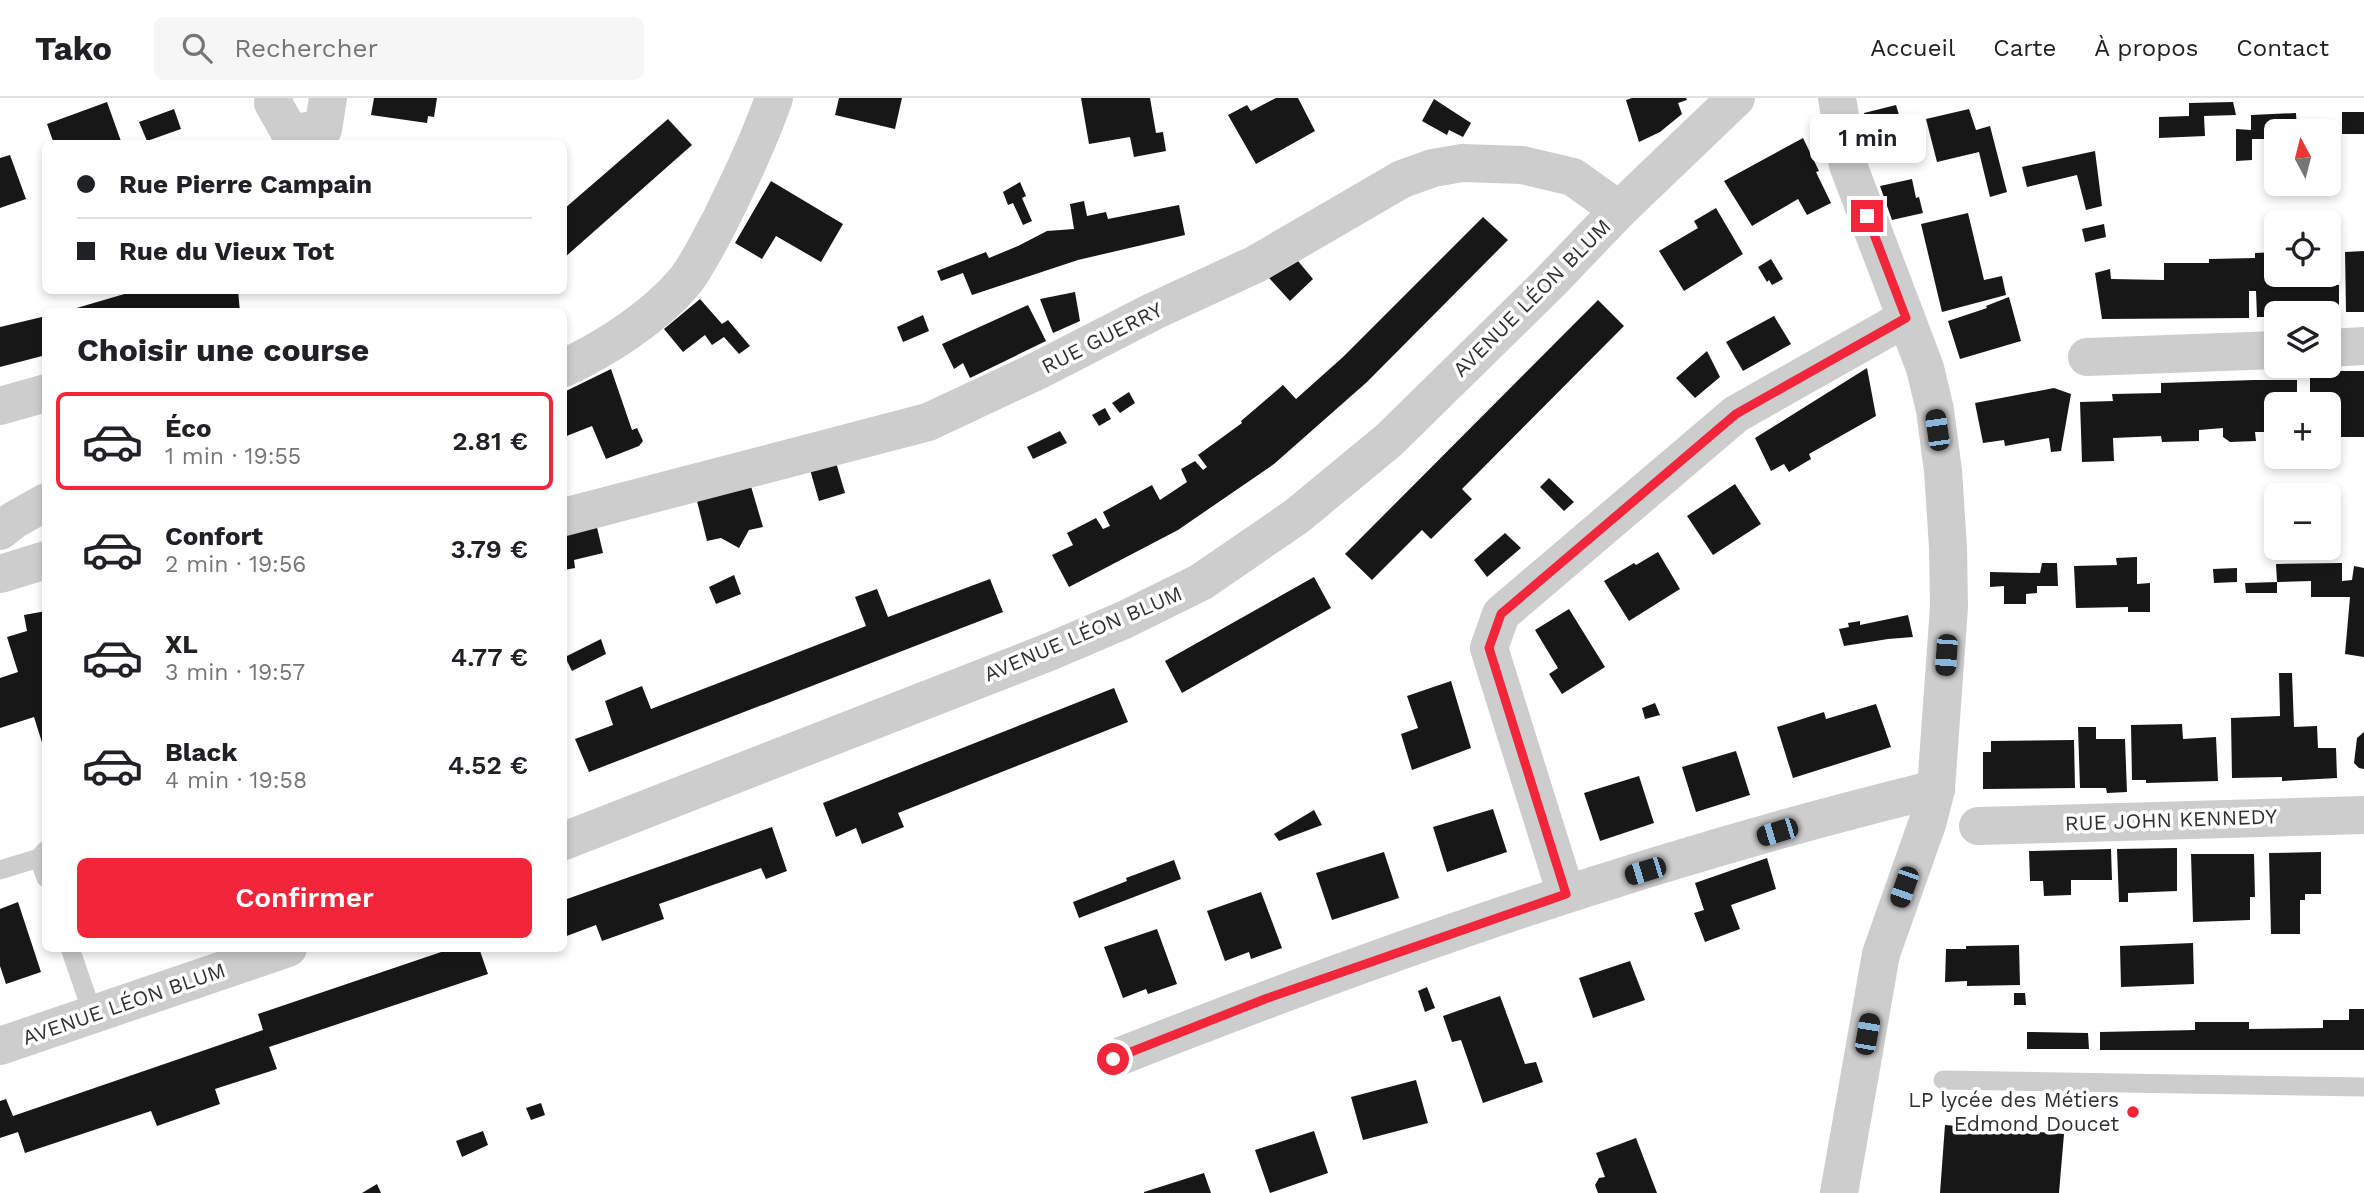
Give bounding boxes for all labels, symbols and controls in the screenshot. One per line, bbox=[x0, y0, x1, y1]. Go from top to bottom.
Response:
search box bbox=[154, 17, 644, 80]
text: Tako bbox=[35, 29, 112, 68]
icon: search bbox=[178, 29, 216, 67]
text: Rechercher bbox=[234, 33, 378, 63]
text: Accueil bbox=[1870, 34, 1955, 62]
text: Carte bbox=[1993, 34, 2056, 62]
text: À propos bbox=[2094, 34, 2198, 62]
text: Contact bbox=[2236, 34, 2329, 62]
callout: 1 min bbox=[1809, 115, 1925, 164]
north arrow bbox=[2264, 119, 2342, 196]
map controls bbox=[2264, 119, 2341, 560]
text: 1 min bbox=[1838, 125, 1898, 152]
text: Rue Pierre Campain bbox=[119, 169, 372, 199]
route end bbox=[1851, 200, 1883, 232]
button: locate bbox=[2264, 210, 2341, 287]
street label: AVENUE LÉON BLUM bbox=[1447, 213, 1616, 382]
text: Rue du Vieux Tot bbox=[119, 236, 334, 266]
street label: RUE GUERRY bbox=[1037, 296, 1166, 379]
button: layers bbox=[2264, 301, 2341, 378]
text: Choisir une course bbox=[77, 331, 369, 369]
button: + bbox=[2264, 392, 2341, 469]
car bbox=[1924, 408, 1951, 452]
icon: car bbox=[81, 410, 144, 473]
text: Éco bbox=[165, 413, 212, 443]
text: 2.81 € bbox=[452, 426, 528, 456]
text: 1 min · 19:55 bbox=[165, 443, 301, 470]
button: − bbox=[2264, 483, 2341, 560]
icon: car bbox=[81, 518, 144, 581]
text: Confort bbox=[165, 521, 263, 551]
text: 3.79 € bbox=[450, 534, 528, 564]
text: 2 min · 19:56 bbox=[165, 551, 306, 578]
street label: AVENUE LÉON BLUM bbox=[980, 580, 1186, 687]
icon: car bbox=[81, 626, 144, 689]
text: XL bbox=[165, 629, 198, 659]
car bbox=[1935, 633, 1958, 677]
text: 4.77 € bbox=[451, 642, 528, 672]
text: 3 min · 19:57 bbox=[165, 659, 305, 686]
icon: car bbox=[81, 734, 144, 797]
text: Black bbox=[165, 737, 237, 767]
text: 4.52 € bbox=[448, 750, 528, 780]
text: 4 min · 19:58 bbox=[165, 767, 307, 794]
street label: RUE JOHN KENNEDY bbox=[2064, 803, 2278, 836]
car bbox=[1754, 816, 1801, 848]
car bbox=[1622, 855, 1669, 887]
button: Confirmer bbox=[77, 858, 532, 938]
car bbox=[1888, 864, 1921, 910]
street label: AVENUE LÉON BLUM bbox=[19, 957, 229, 1050]
car bbox=[1854, 1011, 1881, 1057]
route start bbox=[1097, 1043, 1129, 1075]
place label: LP lycée des Métiers Edmond Doucet bbox=[1908, 1087, 2119, 1136]
marker: LP lycée des Métiers Edmond Doucet bbox=[2125, 1104, 2141, 1120]

